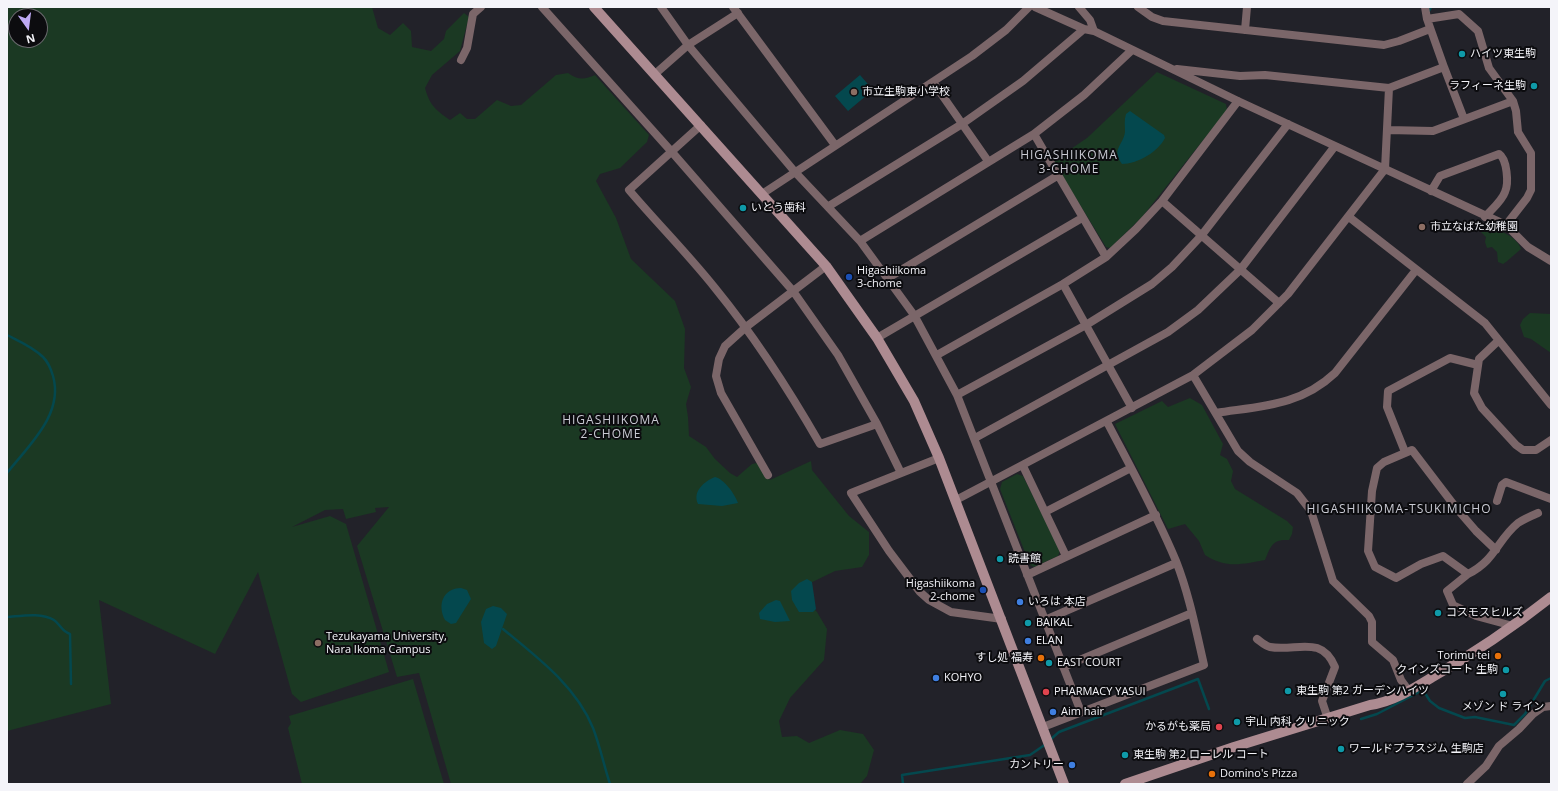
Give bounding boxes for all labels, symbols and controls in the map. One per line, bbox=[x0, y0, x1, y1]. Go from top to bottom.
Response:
north arrow bbox=[8, 8, 48, 48]
text: N bbox=[25, 31, 37, 48]
place label: ハイツ東生駒 bbox=[1470, 47, 1536, 61]
marker: ハイツ東生駒 bbox=[1457, 49, 1467, 59]
place label: ラフィーネ生駒 bbox=[1449, 79, 1526, 93]
marker: ラフィーネ生駒 bbox=[1529, 81, 1539, 91]
place label: 市立生駒東小学校 bbox=[862, 85, 950, 99]
marker: 市立生駒東小学校 bbox=[849, 87, 859, 97]
district label: HIGASHIIKOMA 3-CHOME bbox=[1020, 149, 1118, 177]
place label: いとう歯科 bbox=[751, 201, 806, 215]
marker: いとう歯科 bbox=[738, 203, 748, 213]
place label: 市立なばた幼稚園 bbox=[1430, 220, 1518, 234]
marker: 市立なばた幼稚園 bbox=[1417, 222, 1427, 232]
place label: Higashiikoma 3-chome bbox=[857, 264, 926, 290]
marker: Higashiikoma 3-chome bbox=[844, 272, 854, 282]
district label: HIGASHIIKOMA 2-CHOME bbox=[562, 414, 660, 442]
district label: HIGASHIIKOMA-TSUKIMICHO bbox=[1306, 503, 1492, 517]
place label: 読書館 bbox=[1008, 552, 1041, 566]
marker: 読書館 bbox=[995, 554, 1005, 564]
place label: Higashiikoma 2-chome bbox=[906, 577, 975, 603]
marker: Higashiikoma 2-chome bbox=[978, 585, 988, 595]
place label: いろは 本店 bbox=[1028, 595, 1086, 609]
marker: いろは 本店 bbox=[1015, 597, 1025, 607]
place label: コスモスヒルズ bbox=[1446, 606, 1523, 620]
marker: コスモスヒルズ bbox=[1433, 608, 1443, 618]
place label: BAIKAL bbox=[1036, 616, 1073, 630]
marker: BAIKAL bbox=[1023, 618, 1033, 628]
place label: Tezukayama University, Nara Ikoma Campus bbox=[326, 630, 447, 656]
place label: ELAN bbox=[1036, 634, 1063, 648]
marker: ELAN bbox=[1023, 636, 1033, 646]
marker: Tezukayama University, Nara Ikoma Campus bbox=[313, 638, 323, 648]
place label: Torimu tei bbox=[1437, 649, 1490, 663]
place label: すし処 福寿 bbox=[975, 651, 1033, 665]
marker: Torimu tei bbox=[1493, 651, 1503, 661]
marker: すし処 福寿 bbox=[1036, 653, 1046, 663]
place label: EAST COURT bbox=[1057, 656, 1121, 670]
marker: EAST COURT bbox=[1044, 658, 1054, 668]
place label: クインズコート 生駒 bbox=[1396, 663, 1498, 677]
marker: クインズコート 生駒 bbox=[1501, 665, 1511, 675]
place label: KOHYO bbox=[944, 671, 982, 685]
marker: KOHYO bbox=[931, 673, 941, 683]
place label: 東生駒 第2 ガーデンハイツ bbox=[1296, 684, 1429, 698]
place label: PHARMACY YASUI bbox=[1054, 685, 1145, 699]
marker: 東生駒 第2 ガーデンハイツ bbox=[1283, 686, 1293, 696]
marker: PHARMACY YASUI bbox=[1041, 687, 1051, 697]
marker: メゾン ド ライン bbox=[1498, 689, 1508, 699]
place label: メゾン ド ライン bbox=[1462, 700, 1544, 714]
place label: Aim hair bbox=[1061, 705, 1104, 719]
marker: Aim hair bbox=[1048, 707, 1058, 717]
place label: 宇山 内科 クリニック bbox=[1245, 715, 1350, 729]
marker: 宇山 内科 クリニック bbox=[1232, 717, 1242, 727]
place label: かるがも薬局 bbox=[1145, 720, 1211, 734]
marker: かるがも薬局 bbox=[1214, 722, 1224, 732]
place label: ワールドプラスジム 生駒店 bbox=[1349, 742, 1484, 756]
marker: ワールドプラスジム 生駒店 bbox=[1336, 744, 1346, 754]
place label: 東生駒 第2 ローレル コート bbox=[1133, 748, 1269, 762]
marker: 東生駒 第2 ローレル コート bbox=[1120, 750, 1130, 760]
place label: カントリー bbox=[1009, 758, 1064, 772]
marker: カントリー bbox=[1067, 760, 1077, 770]
place label: Domino's Pizza bbox=[1220, 767, 1297, 781]
marker: Domino's Pizza bbox=[1207, 769, 1217, 779]

